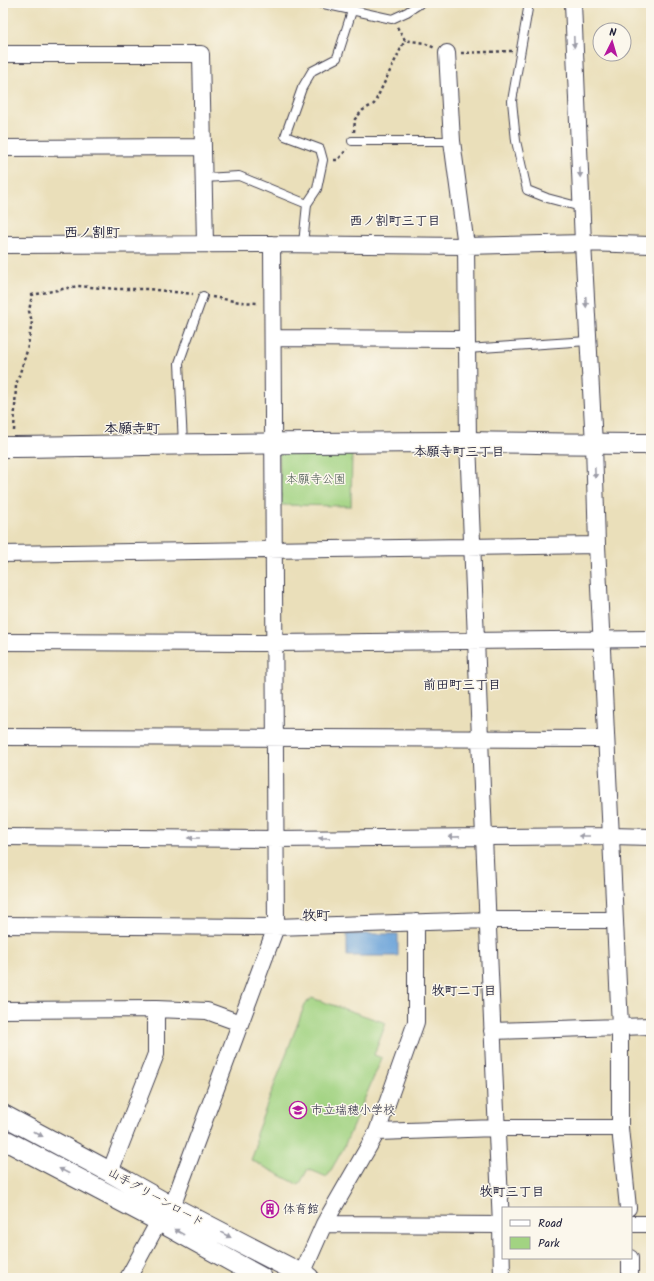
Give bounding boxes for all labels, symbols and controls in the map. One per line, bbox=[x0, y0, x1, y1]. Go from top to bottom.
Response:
north arrow bbox=[592, 22, 632, 62]
text: N bbox=[609, 24, 617, 42]
one-way arrow bbox=[571, 36, 578, 48]
one-way arrow bbox=[577, 166, 583, 179]
district label: 西ノ割町三丁目 bbox=[349, 211, 441, 232]
district label: 西ノ割町 bbox=[64, 222, 120, 244]
one-way arrow bbox=[583, 296, 590, 308]
district label: 本願寺町 bbox=[104, 418, 160, 440]
district label: 本願寺町三丁目 bbox=[413, 442, 505, 463]
one-way arrow bbox=[592, 467, 598, 480]
park label: 本願寺公園 bbox=[286, 470, 346, 489]
district label: 前田町三丁目 bbox=[423, 675, 501, 696]
one-way arrow bbox=[577, 833, 590, 839]
one-way arrow bbox=[447, 834, 460, 840]
one-way arrow bbox=[187, 835, 200, 841]
one-way arrow bbox=[317, 835, 330, 841]
district label: 牧町 bbox=[302, 905, 330, 927]
district label: 牧町二丁目 bbox=[431, 981, 497, 1002]
school or university icon: 市立瑞穂小学校 bbox=[288, 1100, 308, 1120]
place label: 市立瑞穂小学校 bbox=[311, 1101, 395, 1120]
one-way arrow bbox=[32, 1130, 43, 1137]
street label: 山手グリーンロード bbox=[104, 1163, 207, 1232]
one-way arrow bbox=[58, 1168, 70, 1174]
district label: 牧町三丁目 bbox=[479, 1182, 545, 1203]
building icon: 体育館 bbox=[260, 1199, 280, 1219]
place label: 体育館 bbox=[283, 1200, 319, 1219]
legend bbox=[502, 1207, 632, 1259]
text: Road bbox=[538, 1214, 563, 1233]
one-way arrow bbox=[173, 1229, 185, 1236]
one-way arrow bbox=[220, 1232, 232, 1238]
text: Park bbox=[538, 1234, 560, 1253]

